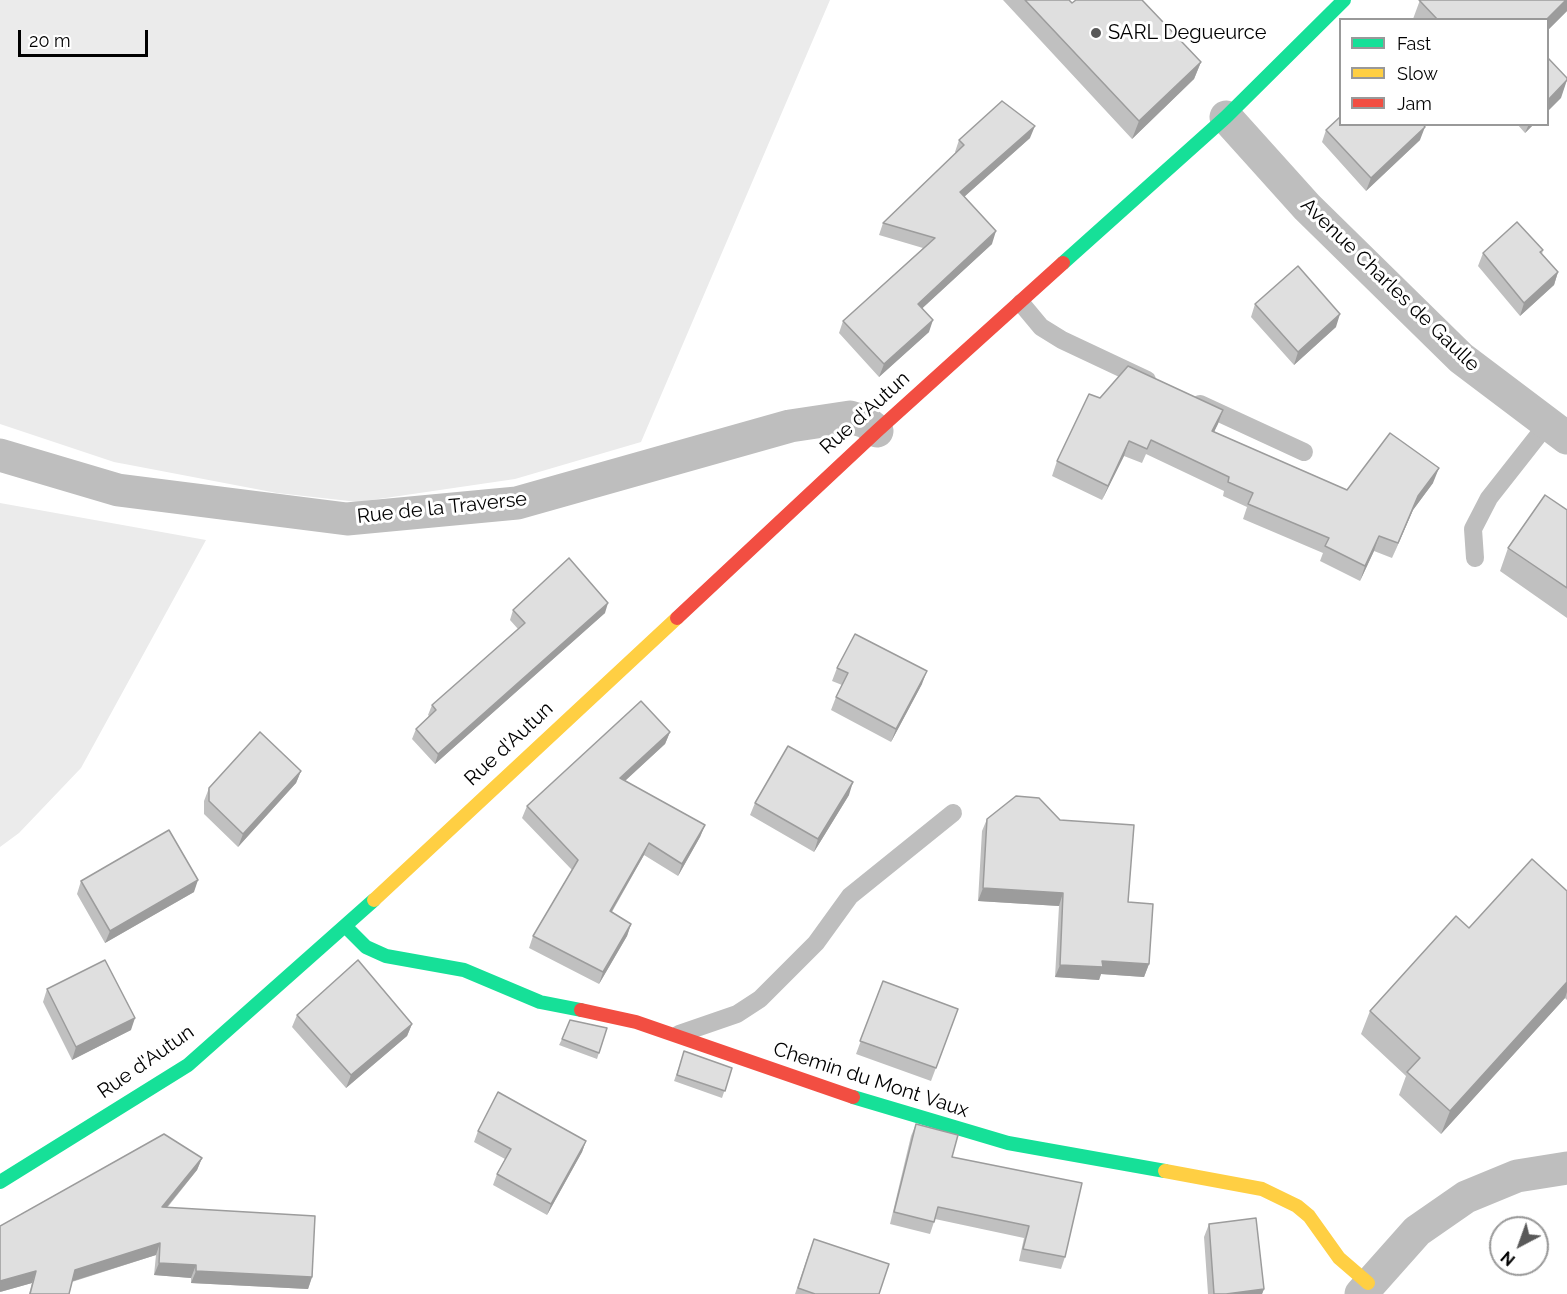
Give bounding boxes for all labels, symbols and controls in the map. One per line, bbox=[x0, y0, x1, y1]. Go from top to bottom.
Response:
scale bar bbox=[21, 18, 152, 56]
legend bbox=[1339, 18, 1549, 126]
place label: SARL Degueurce bbox=[1108, 21, 1266, 45]
marker: SARL Degueurce bbox=[1089, 26, 1103, 40]
text: 20 m bbox=[29, 30, 71, 51]
text: Fast bbox=[1397, 33, 1431, 54]
text: Slow bbox=[1397, 63, 1438, 84]
text: Jam bbox=[1397, 93, 1432, 114]
street label: Avenue Charles de Gaulle bbox=[1296, 193, 1484, 377]
street label: Rue d'Autun bbox=[815, 367, 915, 459]
street label: Rue de la Traverse bbox=[356, 487, 528, 529]
street label: Rue d'Autun bbox=[460, 697, 558, 791]
street label: Rue d'Autun bbox=[93, 1020, 199, 1104]
street label: Chemin du Mont Vaux bbox=[770, 1037, 972, 1123]
north arrow bbox=[1489, 1216, 1549, 1276]
text: N bbox=[1497, 1247, 1519, 1270]

